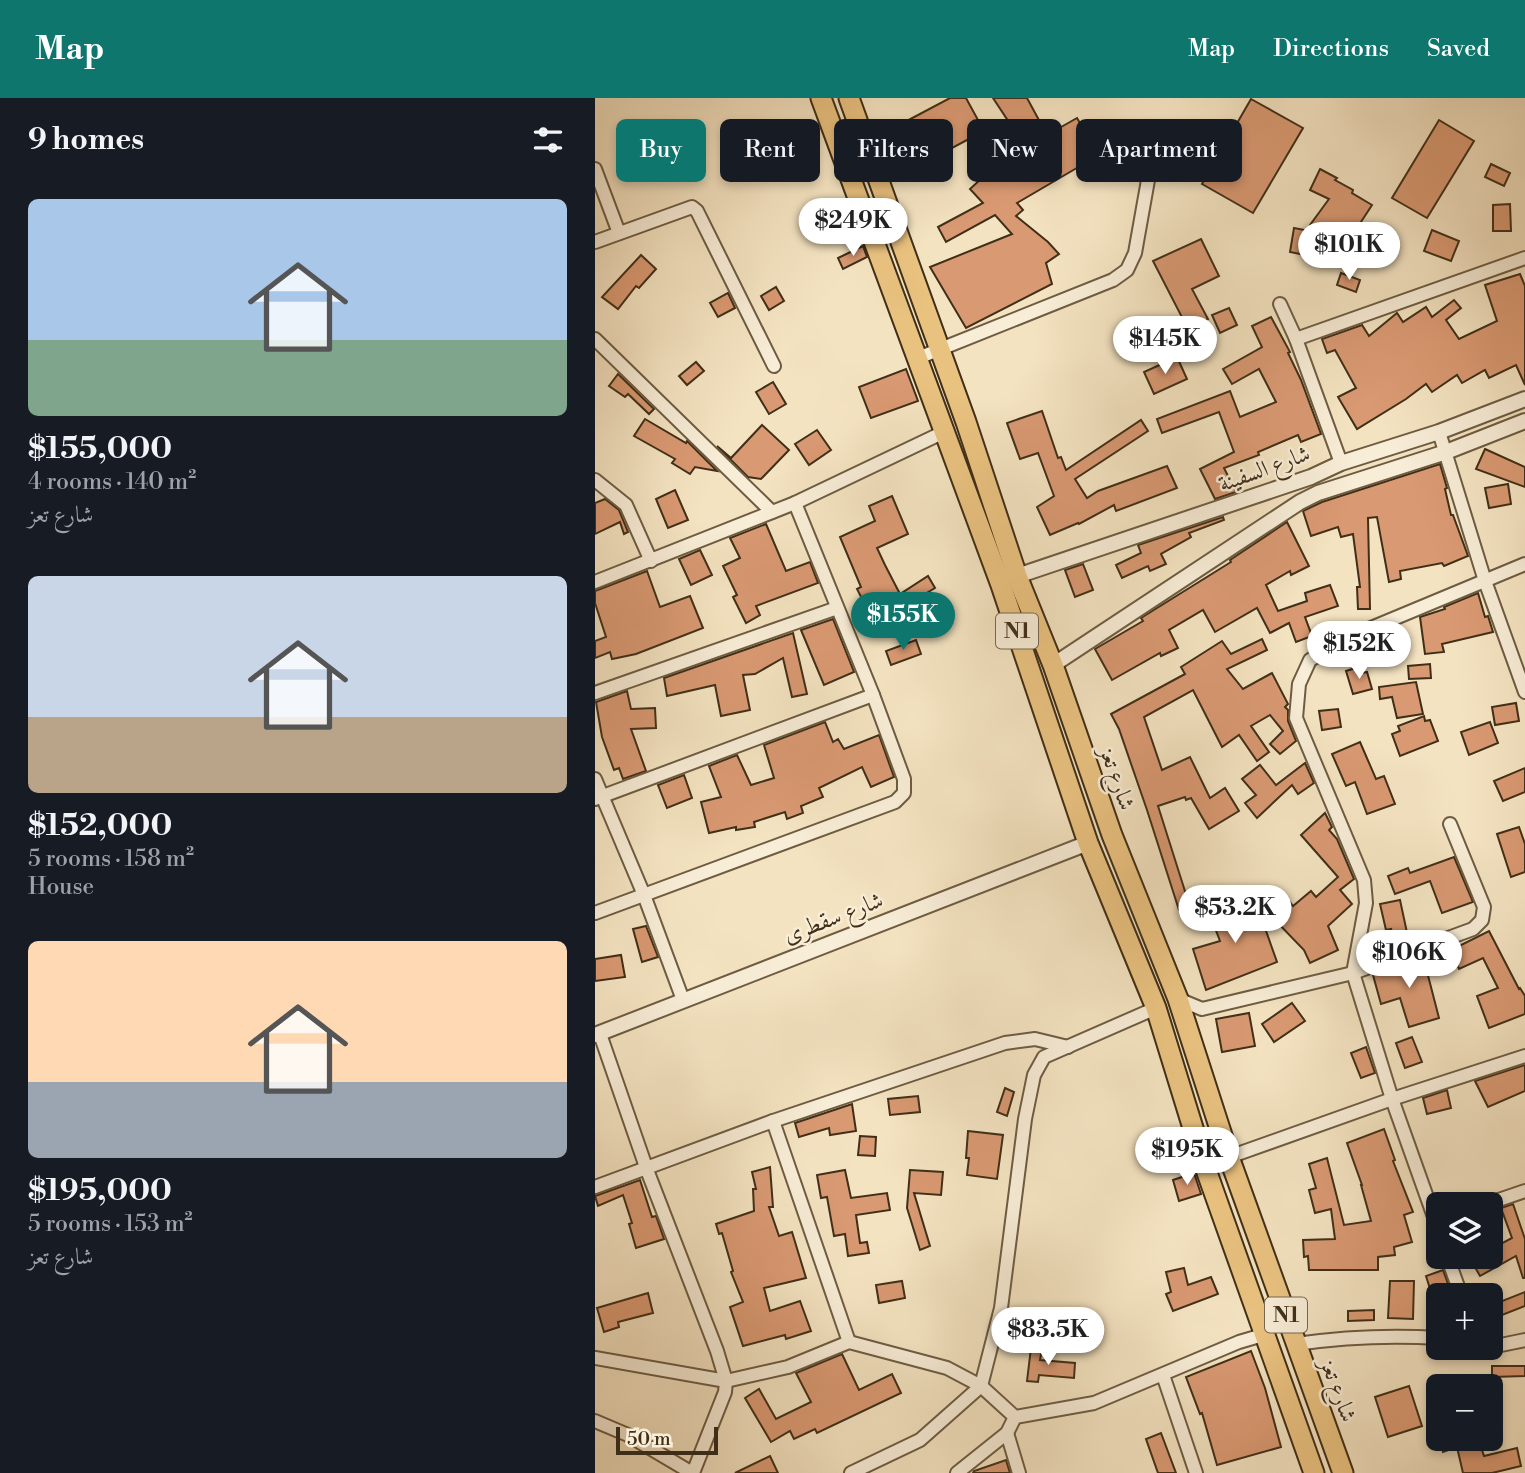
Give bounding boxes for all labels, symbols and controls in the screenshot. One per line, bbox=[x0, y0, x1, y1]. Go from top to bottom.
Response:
text: Map bbox=[35, 29, 104, 70]
text: Map bbox=[1188, 34, 1235, 64]
text: Directions bbox=[1273, 34, 1389, 64]
text: Saved bbox=[1427, 34, 1490, 64]
chip: Buy bbox=[616, 119, 706, 182]
chip: Rent bbox=[720, 119, 820, 182]
chip: Filters bbox=[834, 119, 953, 182]
chip: New bbox=[967, 119, 1062, 182]
chip: Apartment bbox=[1076, 119, 1242, 182]
text: 9 homes bbox=[28, 121, 144, 159]
icon: filters bbox=[529, 121, 567, 159]
pin: $249K bbox=[804, 198, 902, 258]
text: $249K bbox=[815, 207, 891, 235]
pin: $101K bbox=[1300, 222, 1398, 282]
text: $101K bbox=[1314, 231, 1384, 259]
icon: home bbox=[235, 244, 361, 370]
pin: $145K bbox=[1116, 316, 1214, 376]
text: $145K bbox=[1129, 325, 1201, 353]
text: $155,000 bbox=[28, 430, 172, 468]
street label: شارع السفينة bbox=[1215, 439, 1316, 503]
text: 4 rooms · 140 m² bbox=[28, 468, 196, 496]
text: شارع تعز bbox=[28, 501, 93, 529]
pin: $155K bbox=[854, 592, 952, 652]
text: $155K bbox=[867, 601, 939, 629]
road number: N1 bbox=[996, 614, 1038, 648]
icon: home bbox=[235, 622, 361, 748]
pin: $152K bbox=[1310, 622, 1408, 681]
text: $152K bbox=[1323, 630, 1395, 658]
street label: شارع تعز bbox=[1088, 741, 1141, 815]
text: $152,000 bbox=[28, 807, 172, 845]
text: 5 rooms · 158 m² bbox=[28, 845, 194, 873]
text: House bbox=[28, 873, 94, 901]
street label: شارع سقطرى bbox=[780, 886, 889, 954]
pin: $53.2K bbox=[1178, 886, 1292, 945]
text: $53.2K bbox=[1194, 894, 1276, 922]
pin: $106K bbox=[1360, 930, 1458, 990]
text: $106K bbox=[1372, 939, 1446, 967]
icon: home bbox=[235, 986, 361, 1112]
pin: $195K bbox=[1138, 1128, 1236, 1187]
text: $195K bbox=[1151, 1136, 1223, 1164]
text: $195,000 bbox=[28, 1172, 172, 1210]
map controls bbox=[1426, 1192, 1503, 1451]
button: layers bbox=[1426, 1192, 1503, 1269]
text: 5 rooms · 153 m² bbox=[28, 1210, 193, 1238]
text: شارع تعز bbox=[28, 1243, 93, 1271]
button: + bbox=[1426, 1283, 1503, 1360]
road number: N1 bbox=[1265, 1298, 1307, 1332]
pin: $83.5K bbox=[991, 1308, 1105, 1367]
text: $83.5K bbox=[1007, 1316, 1089, 1344]
street label: شارع تعز bbox=[1308, 1353, 1362, 1428]
button: − bbox=[1426, 1374, 1503, 1451]
scale bar bbox=[616, 1424, 717, 1456]
text: 50 m bbox=[627, 1427, 671, 1451]

